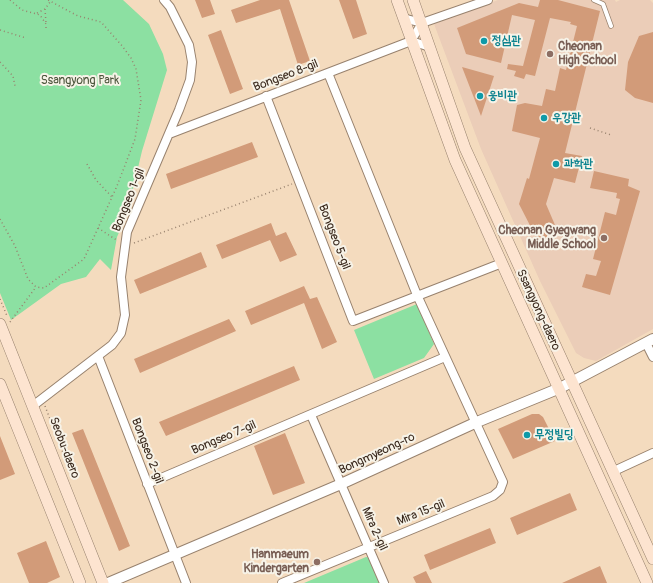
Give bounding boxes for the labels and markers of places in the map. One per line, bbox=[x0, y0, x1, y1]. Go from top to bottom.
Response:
place label: 정심관 bbox=[492, 34, 521, 48]
marker: 정심관 bbox=[479, 36, 489, 46]
place label: Cheonan High School bbox=[558, 40, 617, 68]
marker: Cheonan High School bbox=[545, 49, 555, 59]
place label: 웅비관 bbox=[488, 89, 517, 103]
marker: 웅비관 bbox=[475, 91, 485, 101]
place label: 우강관 bbox=[552, 111, 581, 125]
marker: 우강관 bbox=[539, 113, 549, 123]
place label: 과학관 bbox=[564, 157, 593, 171]
marker: 과학관 bbox=[551, 159, 561, 169]
place label: Cheonan Gyegwang Middle School bbox=[498, 224, 596, 252]
marker: Cheonan Gyegwang Middle School bbox=[599, 233, 609, 243]
place label: 무정빌딩 bbox=[535, 428, 574, 442]
marker: 무정빌딩 bbox=[522, 430, 532, 440]
place label: Hanmaeum Kindergarten bbox=[244, 548, 309, 576]
marker: Hanmaeum Kindergarten bbox=[312, 557, 322, 567]

